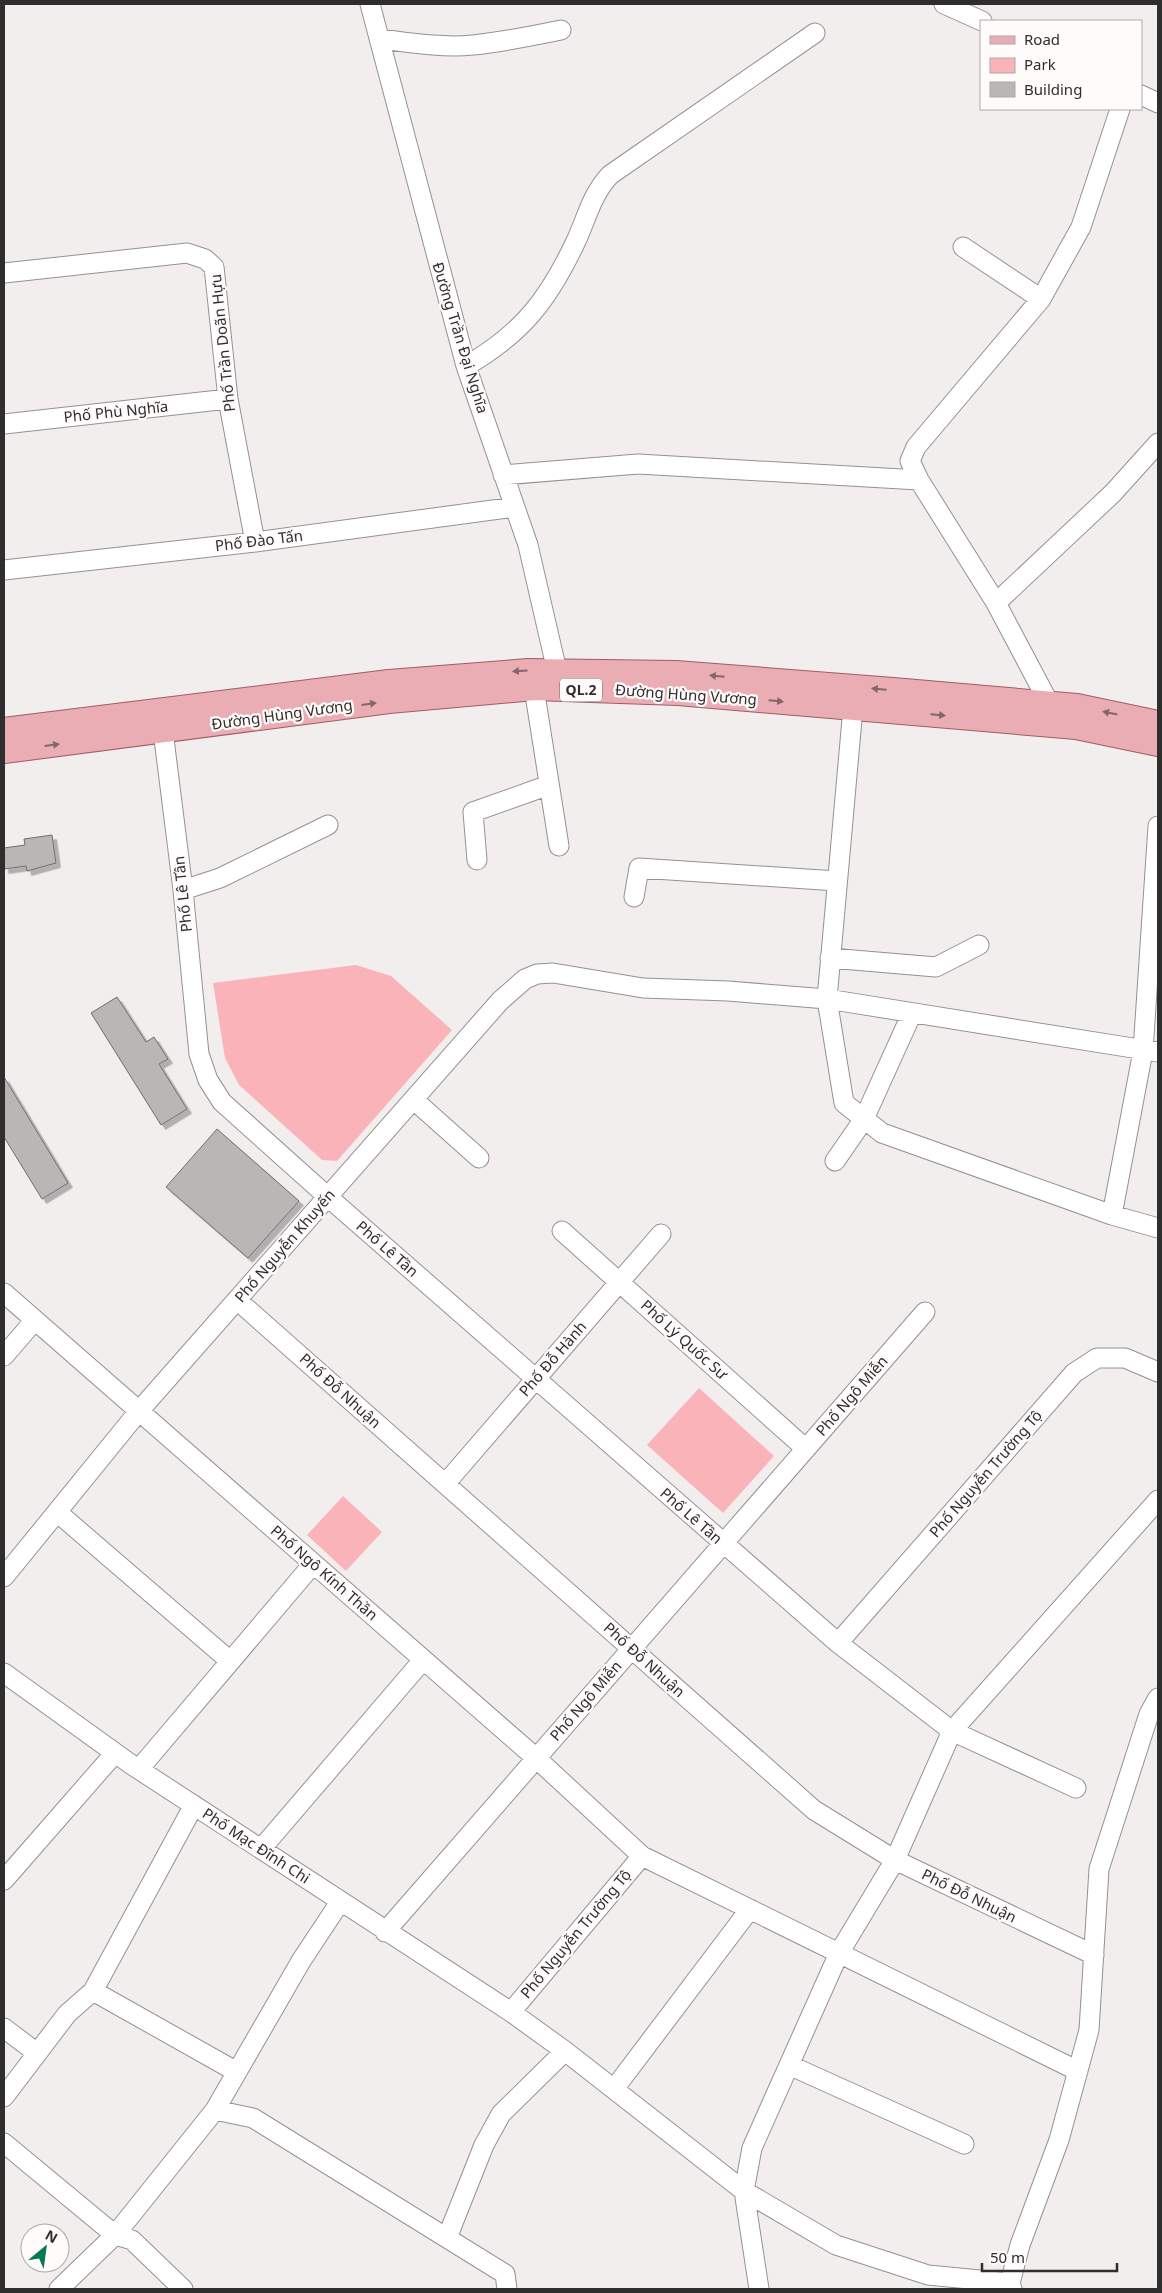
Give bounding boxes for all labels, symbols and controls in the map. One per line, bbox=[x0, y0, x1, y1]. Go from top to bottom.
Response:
legend bbox=[980, 20, 1142, 110]
text: Road bbox=[1024, 29, 1060, 49]
text: Park bbox=[1024, 54, 1056, 74]
text: Building bbox=[1024, 79, 1082, 99]
street label: Đường Trần Đại Nghĩa bbox=[428, 260, 493, 416]
street label: Phố Trần Doãn Hựu bbox=[205, 273, 239, 413]
street label: Phố Phù Nghĩa bbox=[63, 396, 169, 426]
street label: Phố Đào Tấn bbox=[214, 525, 304, 555]
one-way arrow bbox=[512, 668, 528, 676]
one-way arrow bbox=[709, 672, 725, 680]
road number: QL.2 bbox=[560, 678, 602, 702]
street label: Đường Hùng Vương bbox=[614, 679, 758, 709]
one-way arrow bbox=[871, 684, 887, 692]
street label: Đường Hùng Vương bbox=[210, 694, 354, 734]
one-way arrow bbox=[768, 698, 784, 706]
one-way arrow bbox=[362, 700, 378, 708]
one-way arrow bbox=[1103, 709, 1118, 717]
one-way arrow bbox=[930, 712, 946, 720]
one-way arrow bbox=[44, 741, 60, 749]
street label: Phố Lê Tần bbox=[168, 855, 196, 933]
street label: Phố Nguyễn Khuyến bbox=[230, 1185, 339, 1306]
street label: Phố Lê Tần bbox=[352, 1216, 423, 1281]
street label: Phố Lý Quốc Sư bbox=[637, 1295, 733, 1384]
street label: Phố Đỗ Hành bbox=[514, 1317, 590, 1400]
street label: Phố Đỗ Nhuận bbox=[296, 1348, 386, 1432]
street label: Phố Ngô Miễn bbox=[811, 1351, 892, 1440]
street label: Phố Nguyễn Trường Tộ bbox=[924, 1405, 1046, 1541]
street label: Phố Lê Tần bbox=[656, 1483, 727, 1548]
street label: Phố Ngô Kính Thần bbox=[267, 1520, 382, 1624]
street label: Phố Đỗ Nhuận bbox=[600, 1617, 690, 1701]
street label: Phố Ngô Miễn bbox=[545, 1656, 626, 1745]
street label: Phố Mạc Đĩnh Chi bbox=[199, 1803, 314, 1887]
street label: Phố Đỗ Nhuận bbox=[919, 1864, 1020, 1927]
street label: Phố Nguyễn Trường Tộ bbox=[515, 1865, 635, 2002]
north arrow bbox=[20, 2223, 70, 2273]
text: N bbox=[42, 2225, 61, 2247]
scale bar bbox=[982, 2240, 1117, 2272]
text: 50 m bbox=[990, 2247, 1025, 2267]

